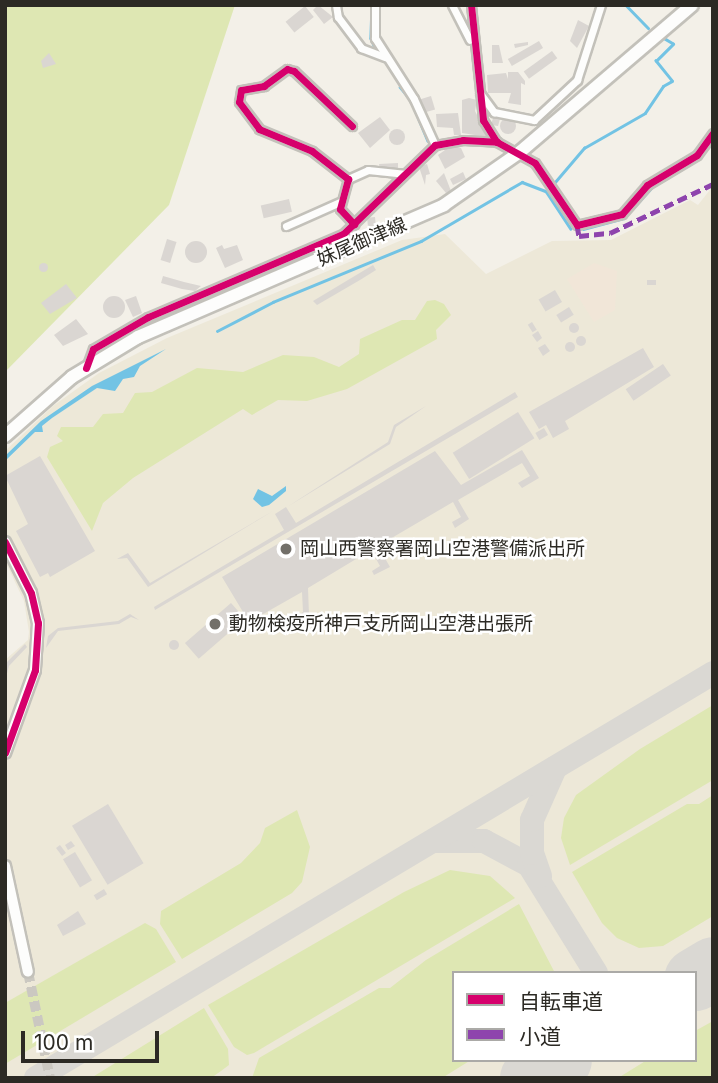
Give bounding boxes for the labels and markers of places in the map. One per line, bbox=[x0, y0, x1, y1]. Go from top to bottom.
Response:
place label: 岡山西警察署岡山空港警備派出所 bbox=[300, 538, 585, 560]
marker: 岡山西警察署岡山空港警備派出所 bbox=[278, 541, 294, 557]
place label: 動物検疫所神戸支所岡山空港出張所 bbox=[229, 613, 533, 635]
marker: 動物検疫所神戸支所岡山空港出張所 bbox=[207, 616, 223, 632]

